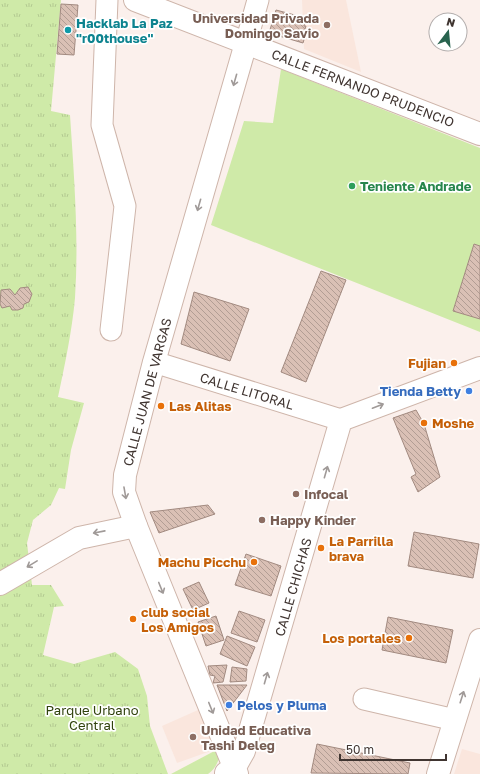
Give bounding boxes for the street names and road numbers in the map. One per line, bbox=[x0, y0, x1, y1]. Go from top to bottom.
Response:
street label: CALLE FERNANDO PRUDENCIO bbox=[269, 46, 457, 130]
street label: CALLE JUAN DE VARGAS bbox=[120, 316, 174, 468]
street label: CALLE LITORAL bbox=[198, 369, 296, 413]
street label: CALLE CHICHAS bbox=[271, 536, 315, 638]

